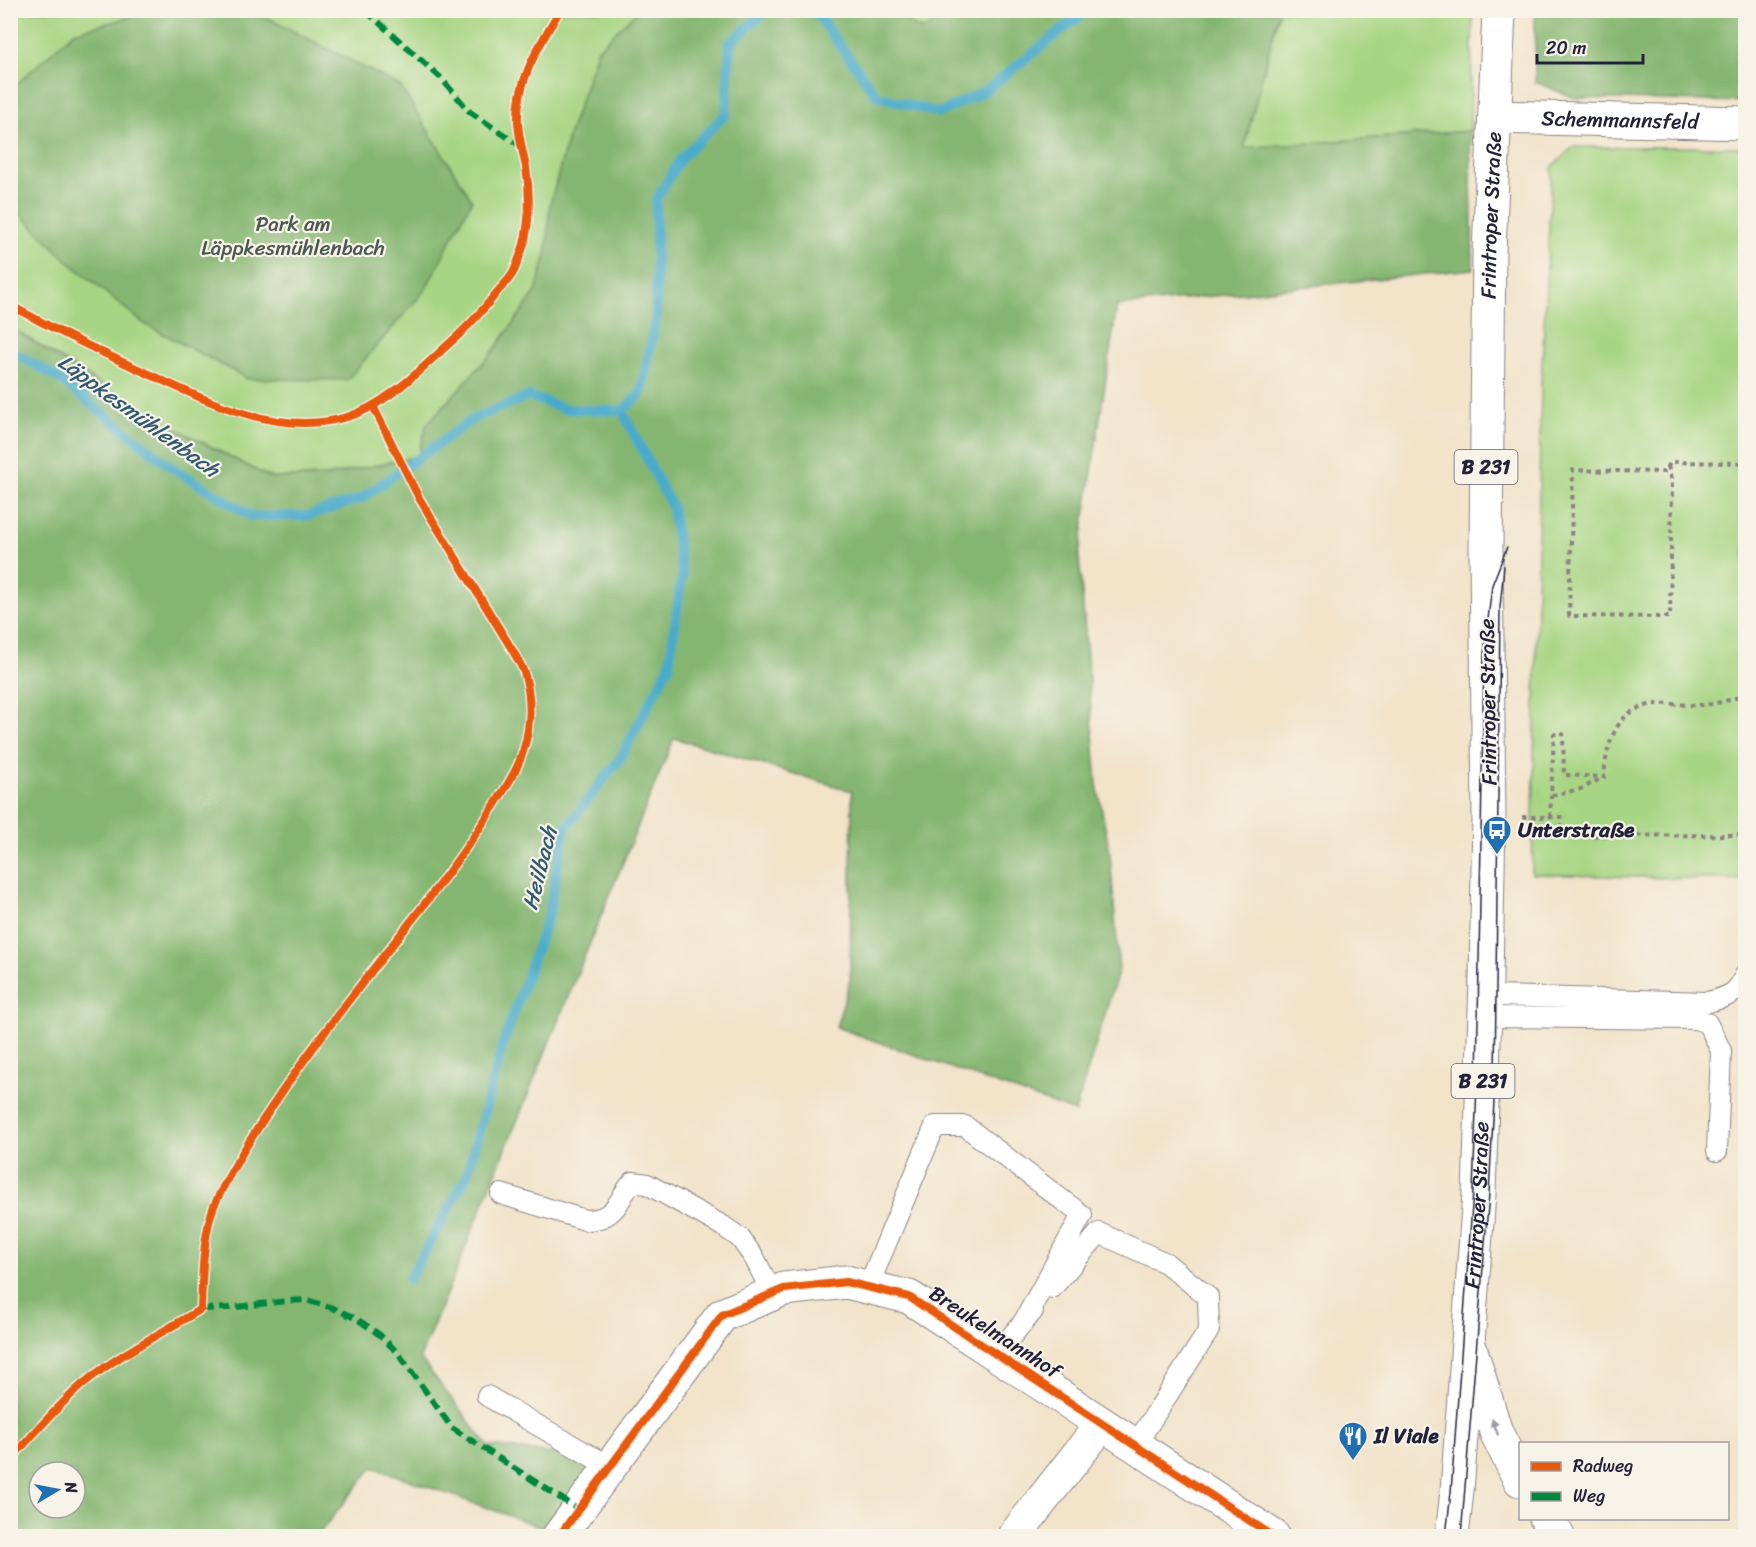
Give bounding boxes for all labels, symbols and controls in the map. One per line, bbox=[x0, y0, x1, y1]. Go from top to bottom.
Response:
scale bar bbox=[1537, 27, 1644, 65]
text: 20 m bbox=[1546, 32, 1586, 64]
street label: Schemmannsfeld bbox=[1541, 99, 1701, 141]
street label: Frintroper Straße bbox=[1469, 131, 1513, 299]
park label: Park am Läppkesmühlenbach bbox=[201, 205, 385, 267]
water label: Läppkesmühlenbach bbox=[49, 343, 230, 489]
road number: B 231 bbox=[1454, 450, 1518, 484]
street label: Frintroper Straße bbox=[1468, 618, 1508, 786]
place label: Unterstraße bbox=[1518, 811, 1635, 849]
bus stop icon: Unterstraße bbox=[1481, 814, 1513, 856]
water label: Heilbach bbox=[510, 820, 569, 914]
road number: B 231 bbox=[1452, 1064, 1514, 1098]
street label: Frintroper Straße bbox=[1453, 1121, 1500, 1290]
street label: Breukelmannhof bbox=[921, 1275, 1071, 1391]
place label: Il Viale bbox=[1373, 1417, 1440, 1455]
one-way arrow bbox=[1490, 1418, 1500, 1436]
restaurant icon: Il Viale bbox=[1337, 1420, 1369, 1462]
legend bbox=[1519, 1442, 1729, 1520]
text: Radweg bbox=[1573, 1450, 1633, 1482]
north arrow bbox=[27, 1460, 87, 1520]
text: N bbox=[56, 1479, 87, 1496]
text: Weg bbox=[1573, 1480, 1605, 1512]

